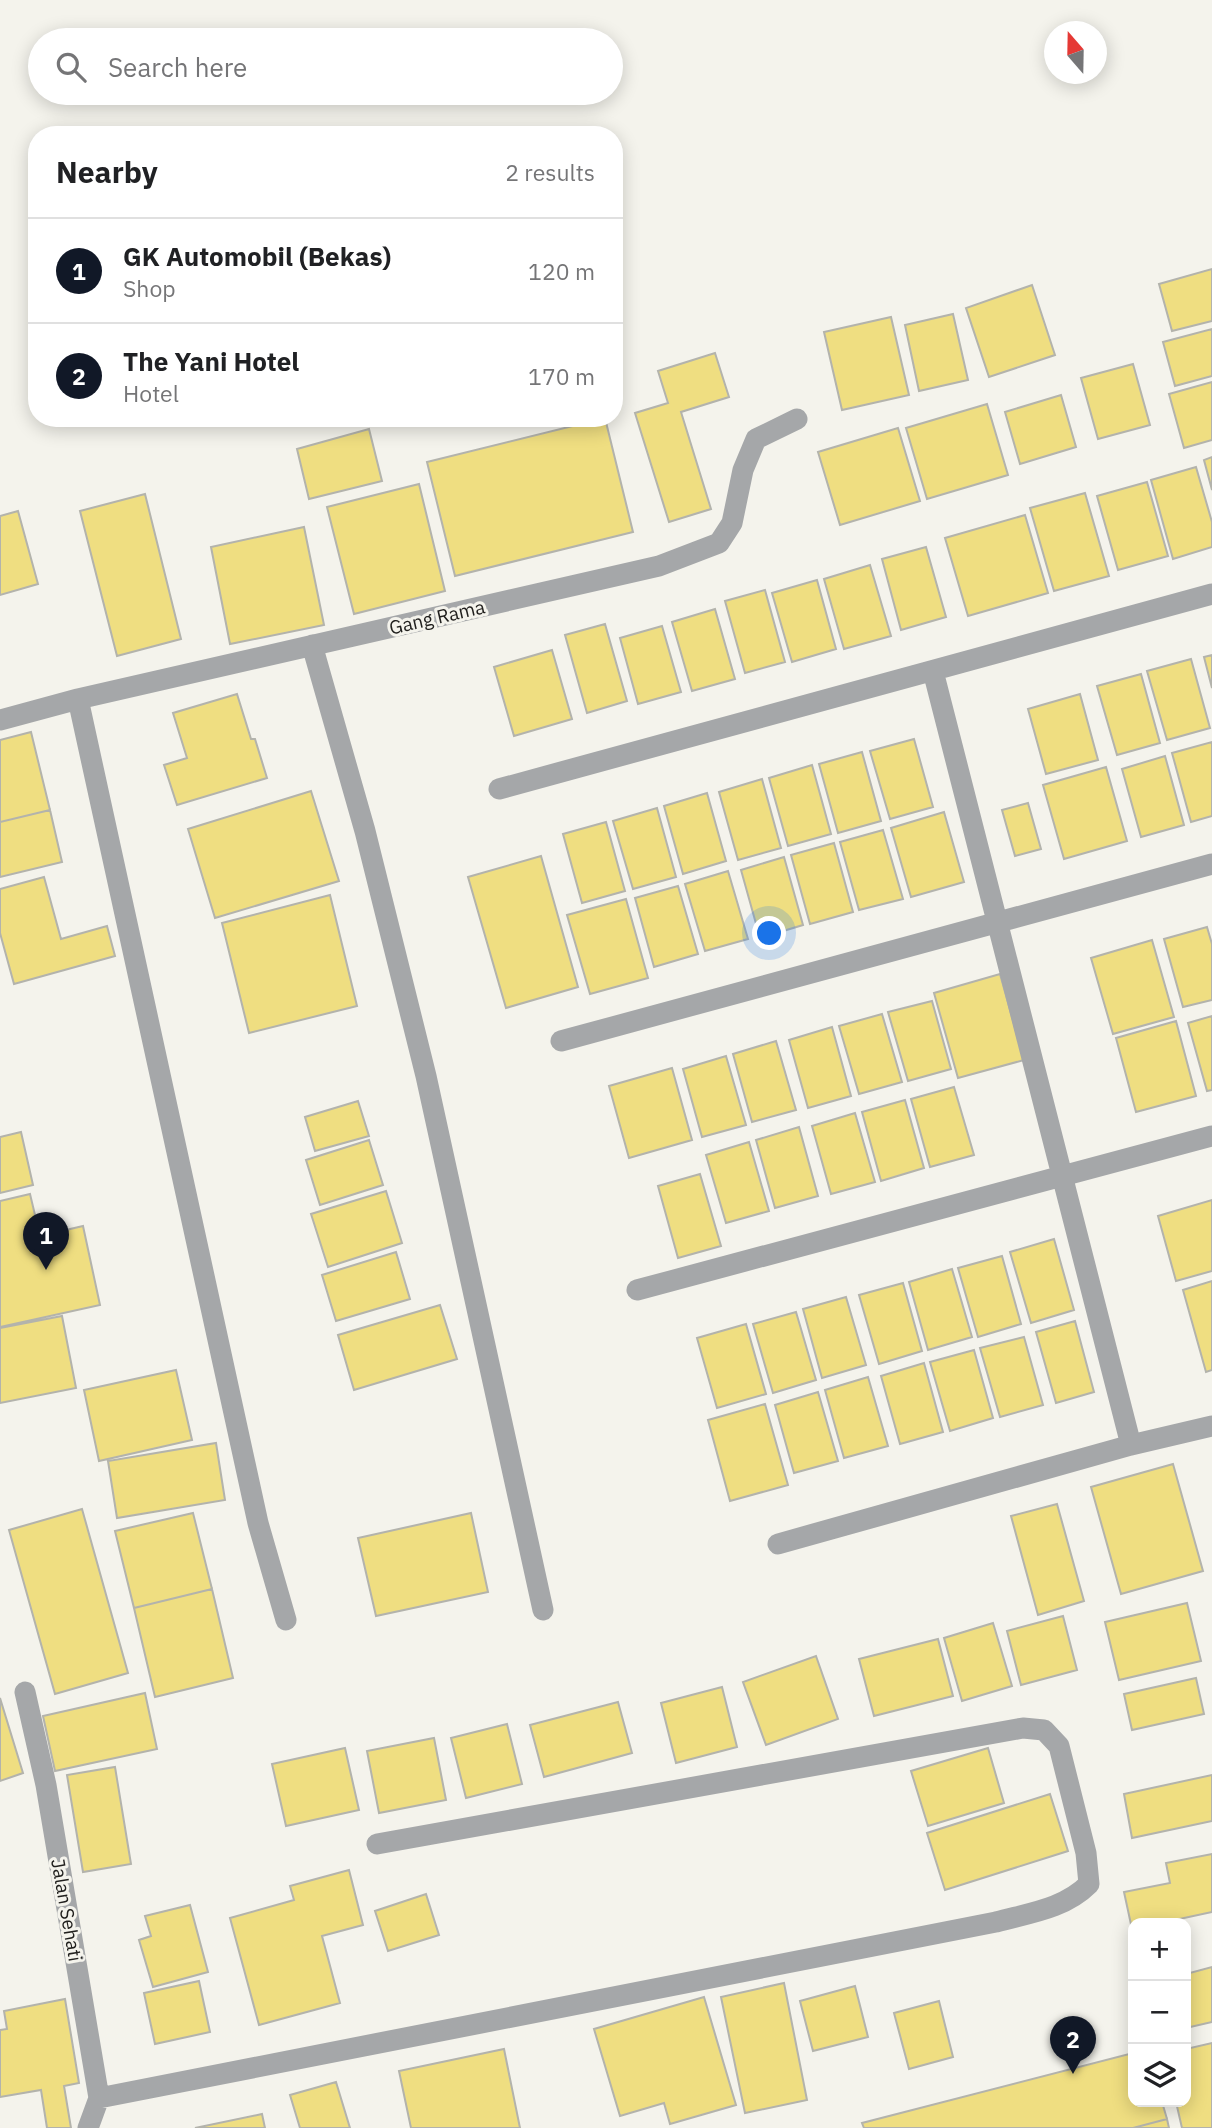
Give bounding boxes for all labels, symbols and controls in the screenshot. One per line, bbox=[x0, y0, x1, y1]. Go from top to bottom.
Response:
north arrow bbox=[1044, 21, 1107, 84]
search box bbox=[28, 28, 623, 105]
icon: search bbox=[52, 48, 90, 86]
text: Search here bbox=[108, 50, 247, 84]
text: Nearby bbox=[56, 152, 158, 191]
text: 2 results bbox=[505, 157, 595, 187]
text: GK Automobil (Bekas) bbox=[123, 239, 391, 273]
text: 1 bbox=[72, 256, 86, 286]
text: 120 m bbox=[528, 256, 595, 286]
text: Shop bbox=[123, 273, 176, 303]
text: The Yani Hotel bbox=[123, 344, 299, 378]
text: 2 bbox=[72, 361, 86, 391]
text: 170 m bbox=[528, 361, 595, 391]
text: Hotel bbox=[123, 378, 179, 408]
street label: Gang Rama bbox=[387, 594, 487, 640]
your location bbox=[752, 916, 786, 950]
pin: 1 bbox=[23, 1212, 69, 1270]
street label: Jalan Sehati bbox=[46, 1857, 88, 1963]
map controls bbox=[1128, 1918, 1191, 2107]
button: + bbox=[1128, 1918, 1191, 1981]
button: − bbox=[1128, 1981, 1191, 2044]
pin: 2 bbox=[1050, 2016, 1096, 2074]
button: layers bbox=[1128, 2044, 1191, 2107]

